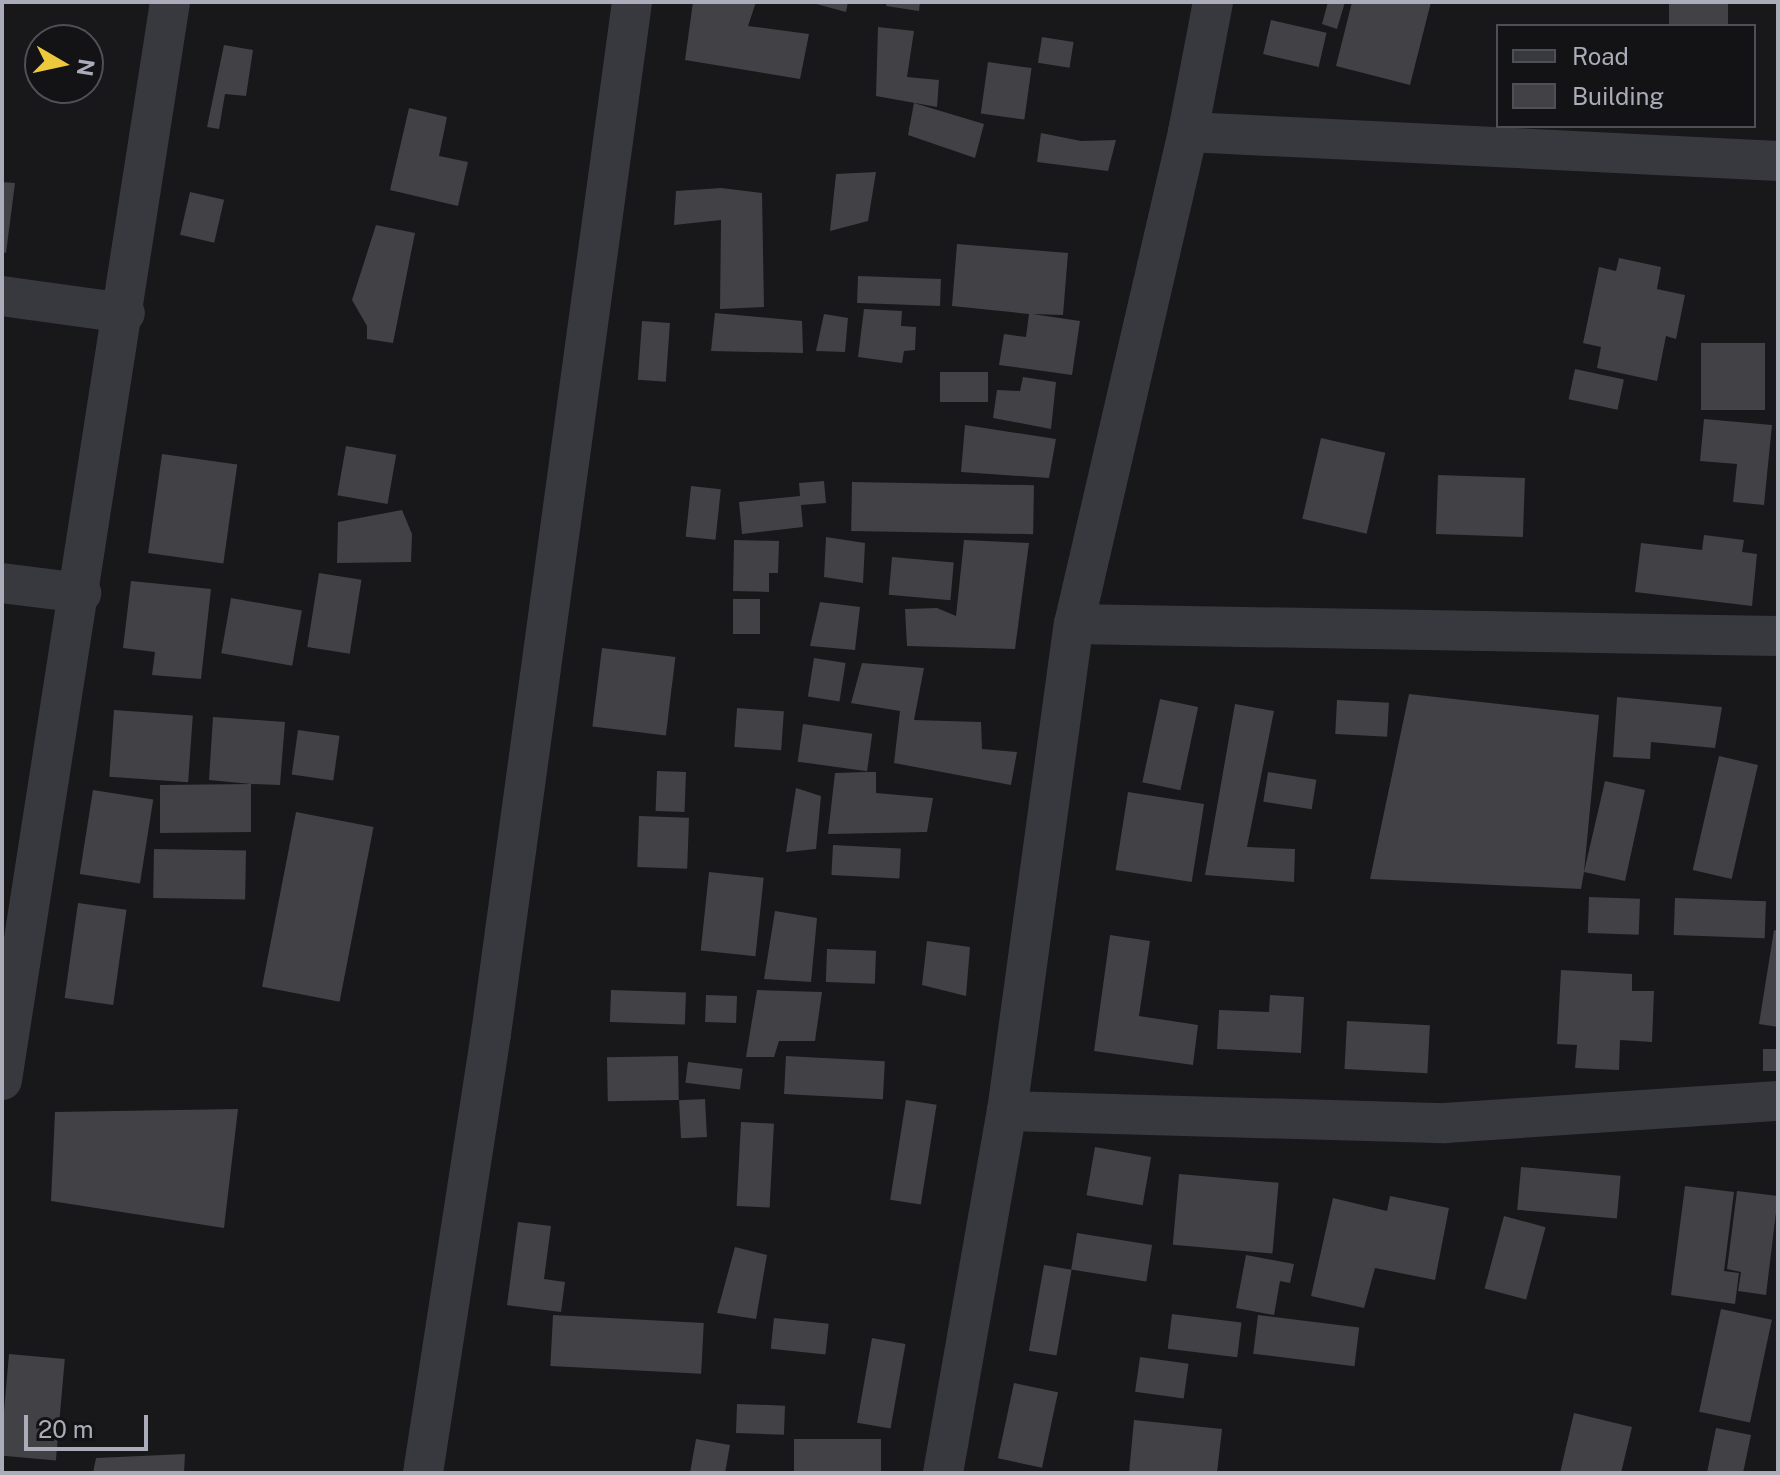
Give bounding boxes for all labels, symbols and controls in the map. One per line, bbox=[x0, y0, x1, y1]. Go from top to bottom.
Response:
north arrow bbox=[24, 24, 104, 104]
legend bbox=[1496, 24, 1756, 128]
text: Road bbox=[1572, 42, 1629, 70]
text: N bbox=[72, 57, 100, 78]
text: Building bbox=[1572, 82, 1664, 110]
scale bar bbox=[28, 1399, 152, 1449]
text: 20 m bbox=[38, 1415, 94, 1443]

